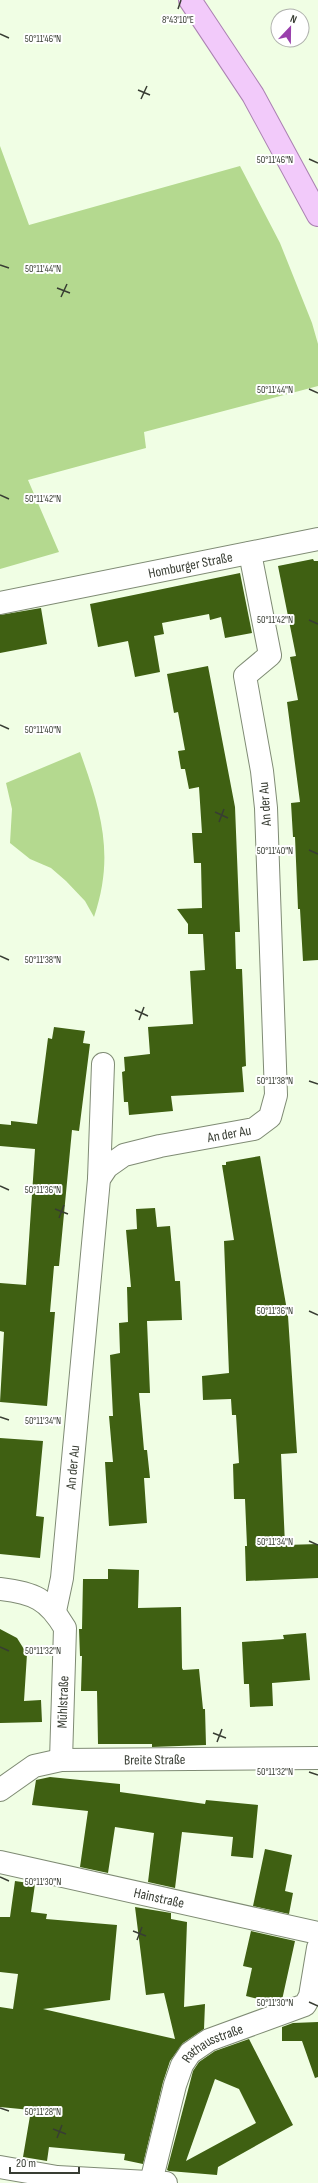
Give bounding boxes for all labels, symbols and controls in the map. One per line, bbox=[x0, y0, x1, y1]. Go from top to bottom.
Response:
north arrow bbox=[270, 8, 310, 48]
text: N bbox=[288, 12, 299, 26]
text: 8°43'10"E bbox=[162, 14, 194, 26]
text: 50°11'46"N bbox=[25, 33, 61, 45]
text: 50°11'46"N bbox=[257, 154, 293, 166]
text: 50°11'44"N bbox=[25, 263, 61, 275]
text: 50°11'44"N bbox=[257, 384, 293, 396]
text: 50°11'42"N bbox=[25, 493, 61, 505]
street label: Homburger Straße bbox=[147, 548, 234, 582]
text: 50°11'42"N bbox=[257, 614, 293, 626]
text: 50°11'40"N bbox=[25, 724, 61, 736]
street label: An der Au bbox=[255, 781, 275, 828]
text: 50°11'40"N bbox=[257, 845, 293, 857]
text: 50°11'38"N bbox=[25, 954, 61, 966]
text: 50°11'38"N bbox=[257, 1075, 293, 1087]
street label: An der Au bbox=[205, 1121, 252, 1146]
text: 50°11'36"N bbox=[25, 1184, 61, 1196]
text: 50°11'36"N bbox=[257, 1305, 293, 1317]
text: 50°11'34"N bbox=[25, 1415, 61, 1427]
street label: An der Au bbox=[62, 1444, 83, 1491]
text: 50°11'34"N bbox=[257, 1536, 293, 1548]
text: 50°11'32"N bbox=[25, 1645, 61, 1657]
street label: Mühlstraße bbox=[54, 1675, 72, 1729]
street label: Breite Straße bbox=[124, 1751, 185, 1768]
text: 50°11'32"N bbox=[257, 1766, 293, 1778]
text: 50°11'30"N bbox=[25, 1876, 61, 1888]
street label: Hainstraße bbox=[132, 1884, 186, 1911]
text: 50°11'30"N bbox=[257, 1997, 293, 2009]
street label: Rathausstraße bbox=[178, 2020, 245, 2066]
text: 50°11'28"N bbox=[25, 2106, 61, 2118]
scale bar bbox=[10, 2149, 79, 2175]
text: 20 m bbox=[16, 2156, 36, 2171]

